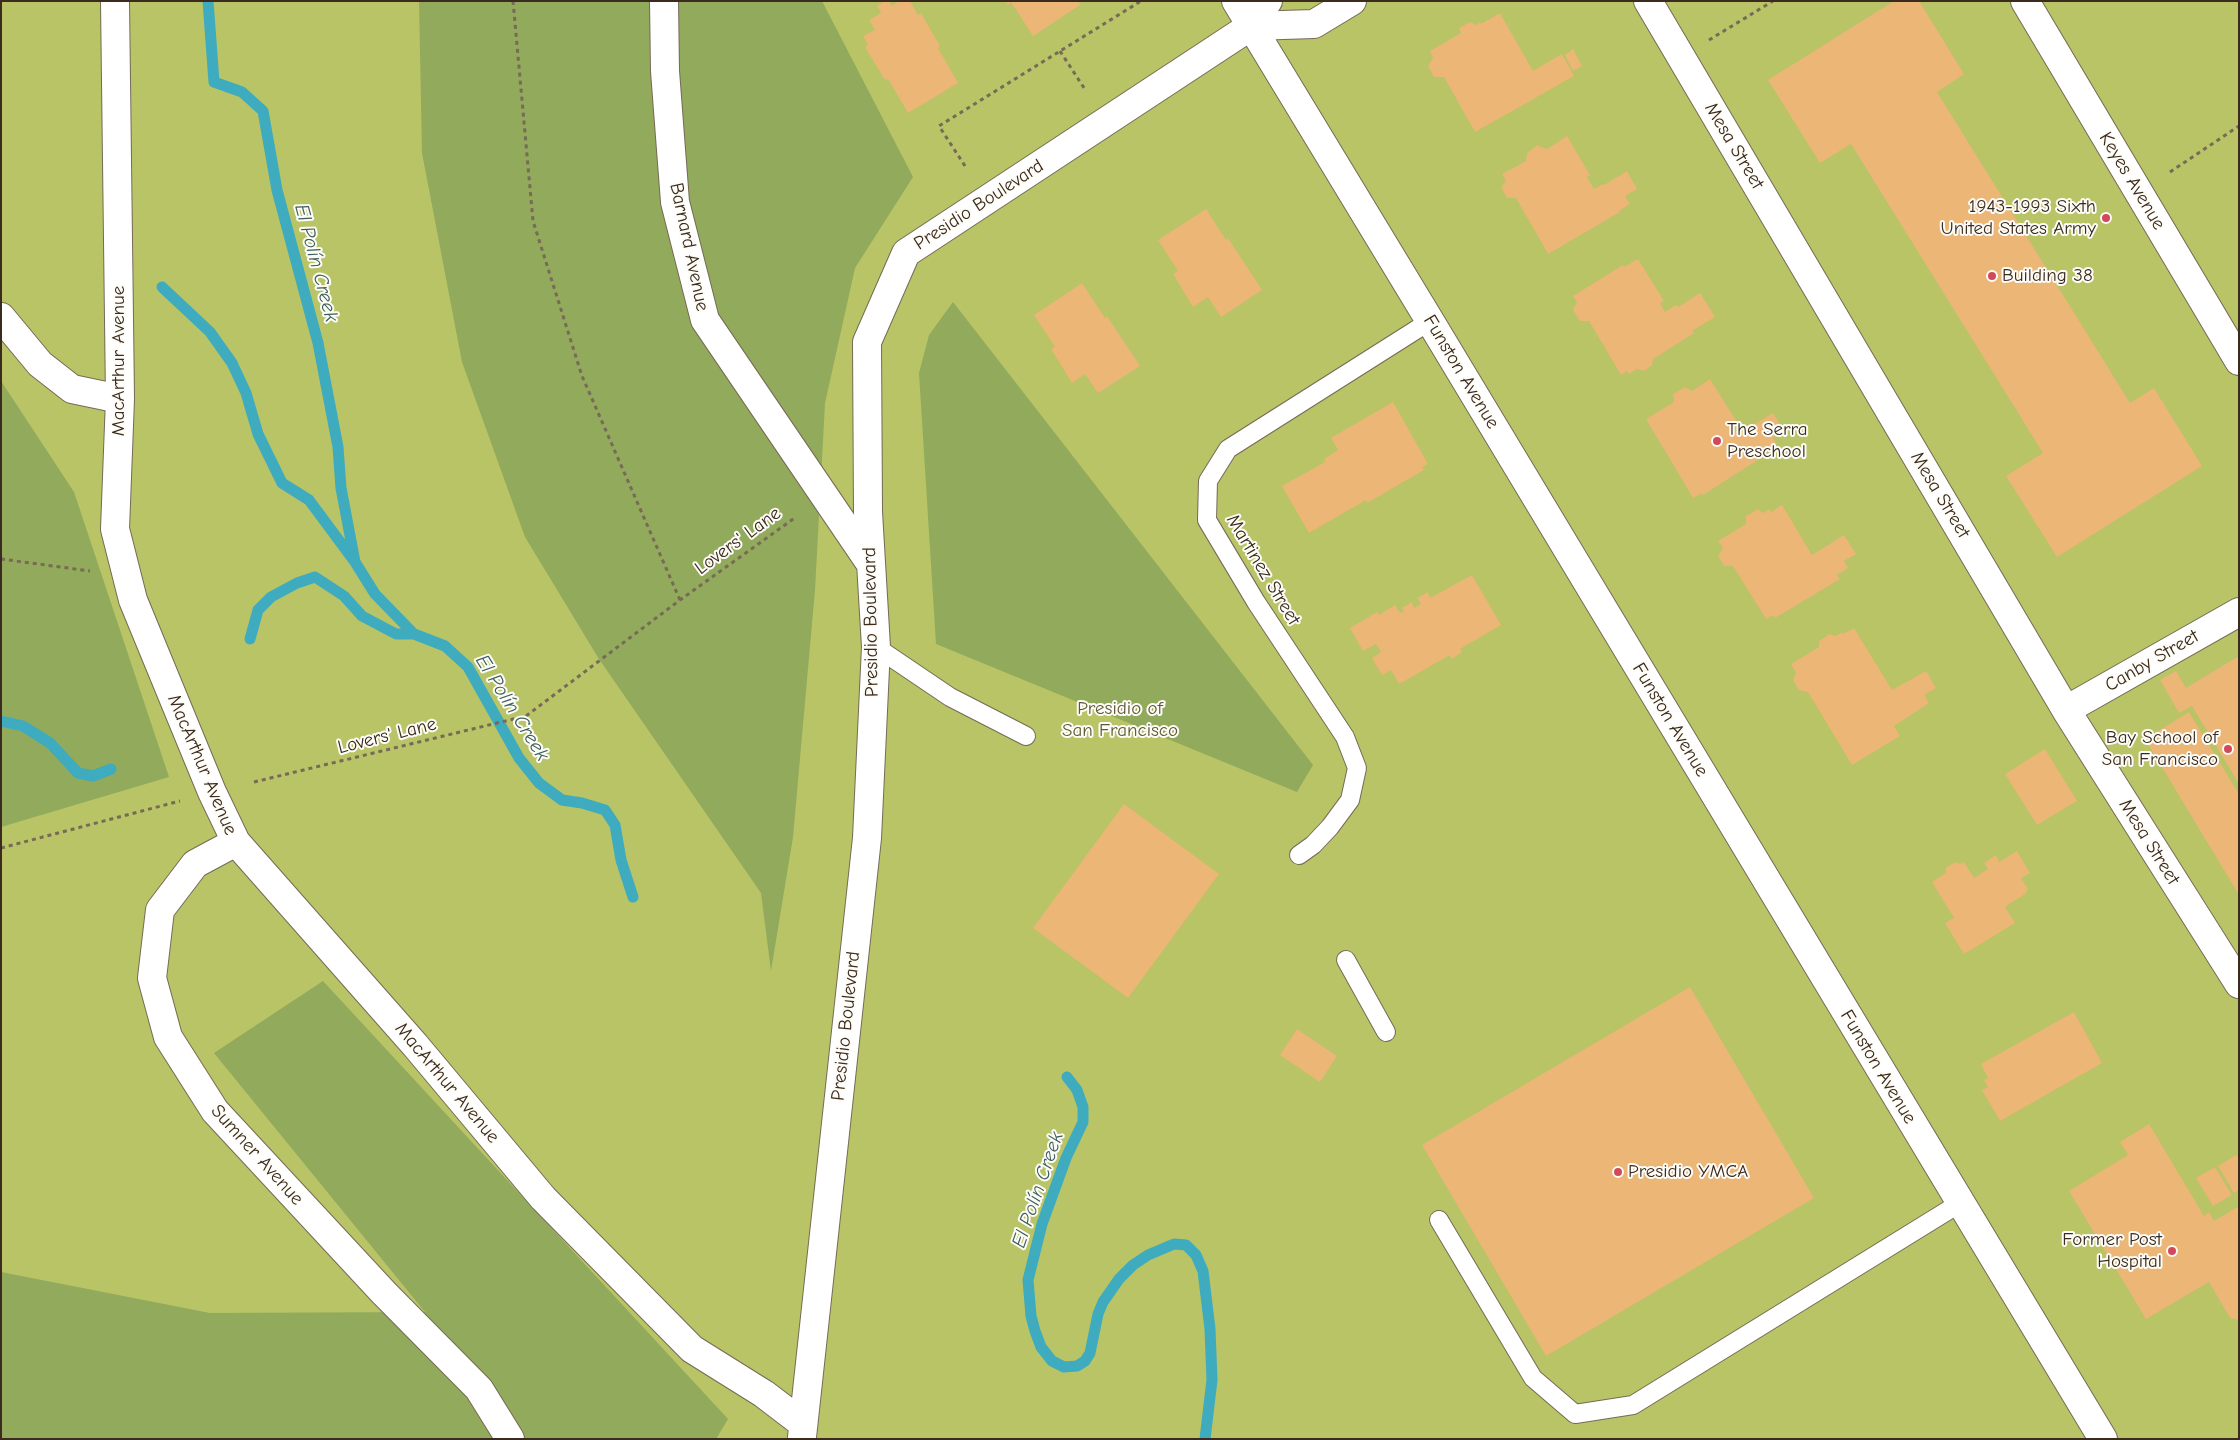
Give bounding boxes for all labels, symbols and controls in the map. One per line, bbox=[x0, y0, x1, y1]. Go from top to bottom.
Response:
street label: Mesa Street bbox=[1699, 99, 1769, 193]
street label: Keyes Avenue bbox=[2094, 128, 2170, 234]
street label: Presidio Boulevard bbox=[910, 155, 1048, 255]
street label: Barnard Avenue bbox=[664, 181, 714, 313]
place label: 1943-1993 Sixth United States Army bbox=[1941, 196, 2096, 240]
water label: El Polín Creek bbox=[289, 201, 343, 325]
marker: 1943-1993 Sixth United States Army bbox=[2100, 212, 2112, 224]
place label: Building 38 bbox=[2002, 265, 2093, 287]
marker: Building 38 bbox=[1986, 270, 1998, 282]
street label: MacArthur Avenue bbox=[108, 286, 130, 436]
street label: Funston Avenue bbox=[1418, 311, 1504, 433]
place label: The Serra Preschool bbox=[1727, 419, 1808, 463]
marker: The Serra Preschool bbox=[1711, 435, 1723, 447]
street label: Mesa Street bbox=[1905, 448, 1975, 542]
street label: Lovers' Lane bbox=[691, 502, 785, 580]
street label: Martinez Street bbox=[1221, 510, 1305, 630]
street label: Presidio Boulevard bbox=[858, 547, 884, 697]
street label: Canby Street bbox=[2101, 625, 2203, 697]
water label: El Polín Creek bbox=[470, 650, 554, 766]
street label: Funston Avenue bbox=[1627, 659, 1713, 781]
street label: MacArthur Avenue bbox=[162, 691, 242, 839]
park label: Presidio of San Francisco bbox=[1062, 698, 1178, 742]
street label: Lovers' Lane bbox=[335, 713, 439, 759]
place label: Bay School of San Francisco bbox=[2102, 727, 2218, 771]
marker: Bay School of San Francisco bbox=[2222, 743, 2234, 755]
street label: Mesa Street bbox=[2114, 795, 2184, 889]
street label: Presidio Boulevard bbox=[827, 950, 865, 1102]
street label: Funston Avenue bbox=[1835, 1006, 1921, 1128]
street label: MacArthur Avenue bbox=[390, 1018, 504, 1148]
street label: Sumner Avenue bbox=[206, 1100, 308, 1210]
water label: El Polín Creek bbox=[1007, 1129, 1069, 1251]
place label: Presidio YMCA bbox=[1628, 1161, 1748, 1183]
marker: Presidio YMCA bbox=[1612, 1166, 1624, 1178]
place label: Former Post Hospital bbox=[2062, 1229, 2162, 1273]
marker: Former Post Hospital bbox=[2166, 1245, 2178, 1257]

